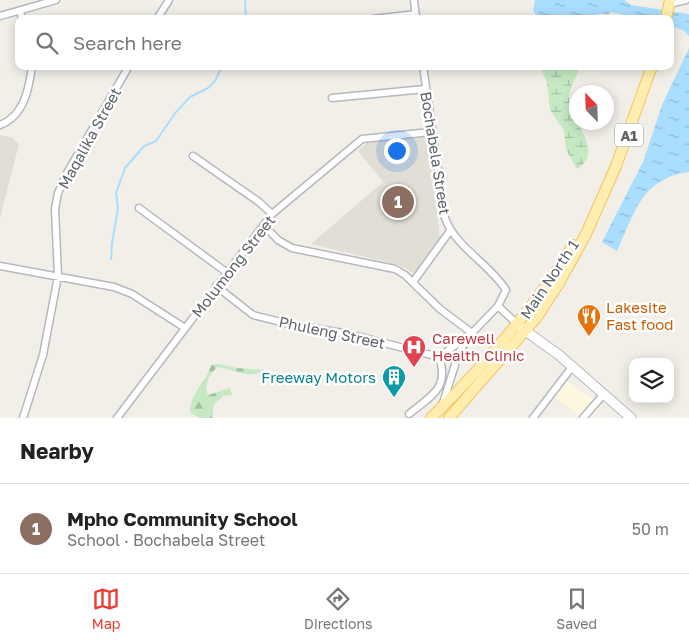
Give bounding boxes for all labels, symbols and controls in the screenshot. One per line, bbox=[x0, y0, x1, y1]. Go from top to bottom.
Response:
search box bbox=[15, 15, 674, 70]
icon: search bbox=[33, 29, 61, 57]
text: Search here bbox=[73, 31, 182, 54]
street label: Maqalika Street bbox=[54, 84, 124, 192]
north arrow bbox=[569, 85, 614, 130]
street label: Bochabela Street bbox=[417, 90, 455, 216]
road number: A1 bbox=[615, 124, 643, 146]
your location bbox=[384, 138, 410, 164]
pin: 1 bbox=[382, 183, 414, 221]
street label: Molumong Street bbox=[188, 211, 278, 321]
street label: Main North 1 bbox=[516, 236, 582, 322]
place label: Lakesite Fast food bbox=[606, 298, 673, 333]
restaurant icon: Lakesite Fast food bbox=[576, 303, 602, 337]
street label: Phuleng Street bbox=[277, 312, 387, 352]
place label: Carewell Health Clinic bbox=[432, 329, 525, 364]
hospital icon: Carewell Health Clinic bbox=[401, 334, 427, 368]
map controls bbox=[629, 358, 674, 403]
button: layers bbox=[629, 358, 674, 403]
building icon: Freeway Motors bbox=[381, 364, 407, 398]
place label: Freeway Motors bbox=[261, 368, 376, 386]
text: Nearby bbox=[20, 438, 94, 464]
text: Mpho Community School bbox=[67, 507, 298, 530]
text: 1 bbox=[32, 519, 40, 539]
text: 50 m bbox=[632, 519, 669, 539]
text: School · Bochabela Street bbox=[67, 530, 265, 550]
tab: Map bbox=[92, 585, 120, 632]
tab: Directions bbox=[304, 585, 373, 632]
tab: Saved bbox=[556, 585, 597, 632]

